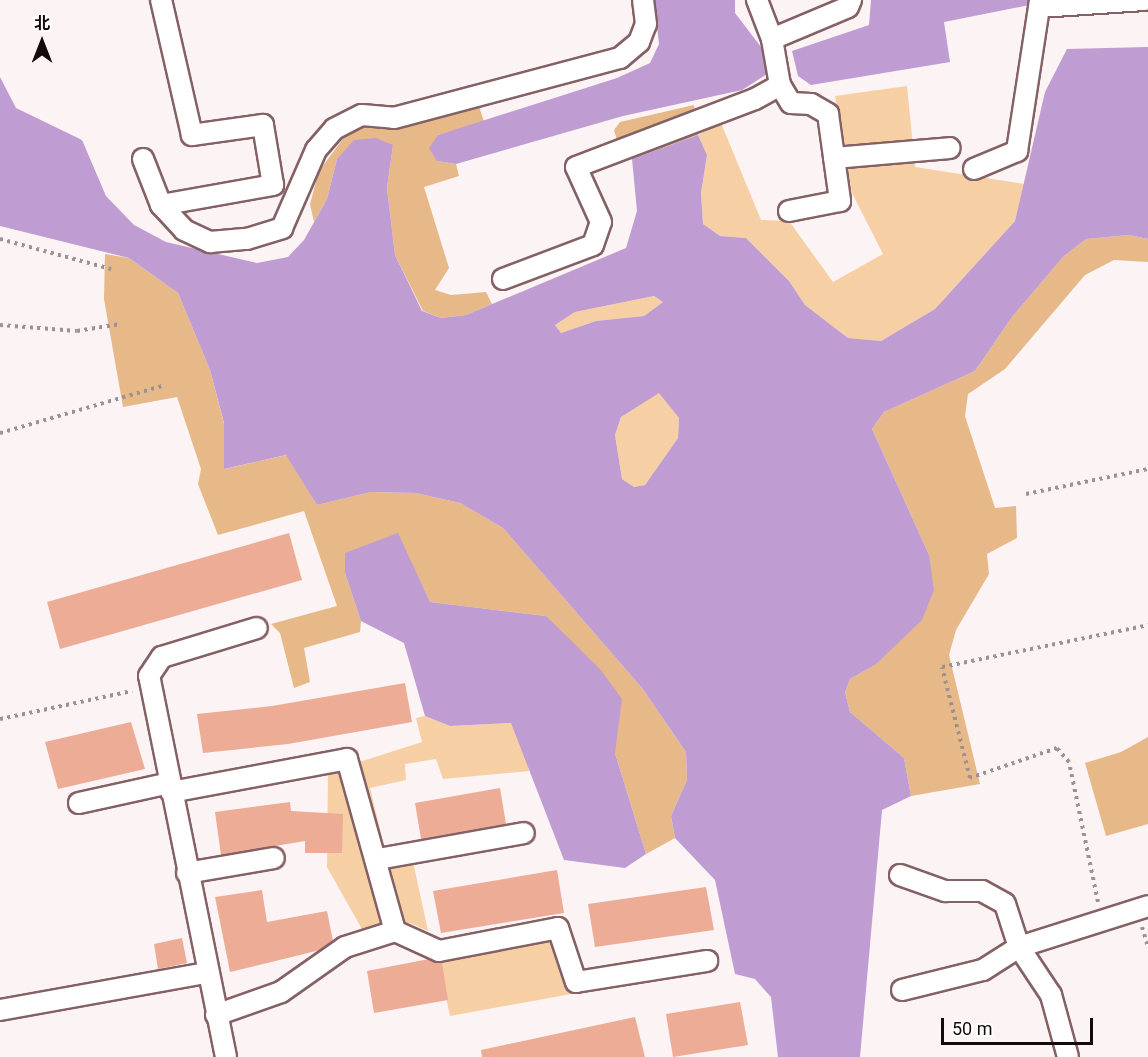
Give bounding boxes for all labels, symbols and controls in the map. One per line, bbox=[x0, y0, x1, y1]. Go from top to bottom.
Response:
north arrow bbox=[12, 12, 72, 72]
text: 北 bbox=[34, 14, 50, 33]
scale bar bbox=[944, 1006, 1096, 1044]
text: 50 m bbox=[952, 1018, 992, 1039]

